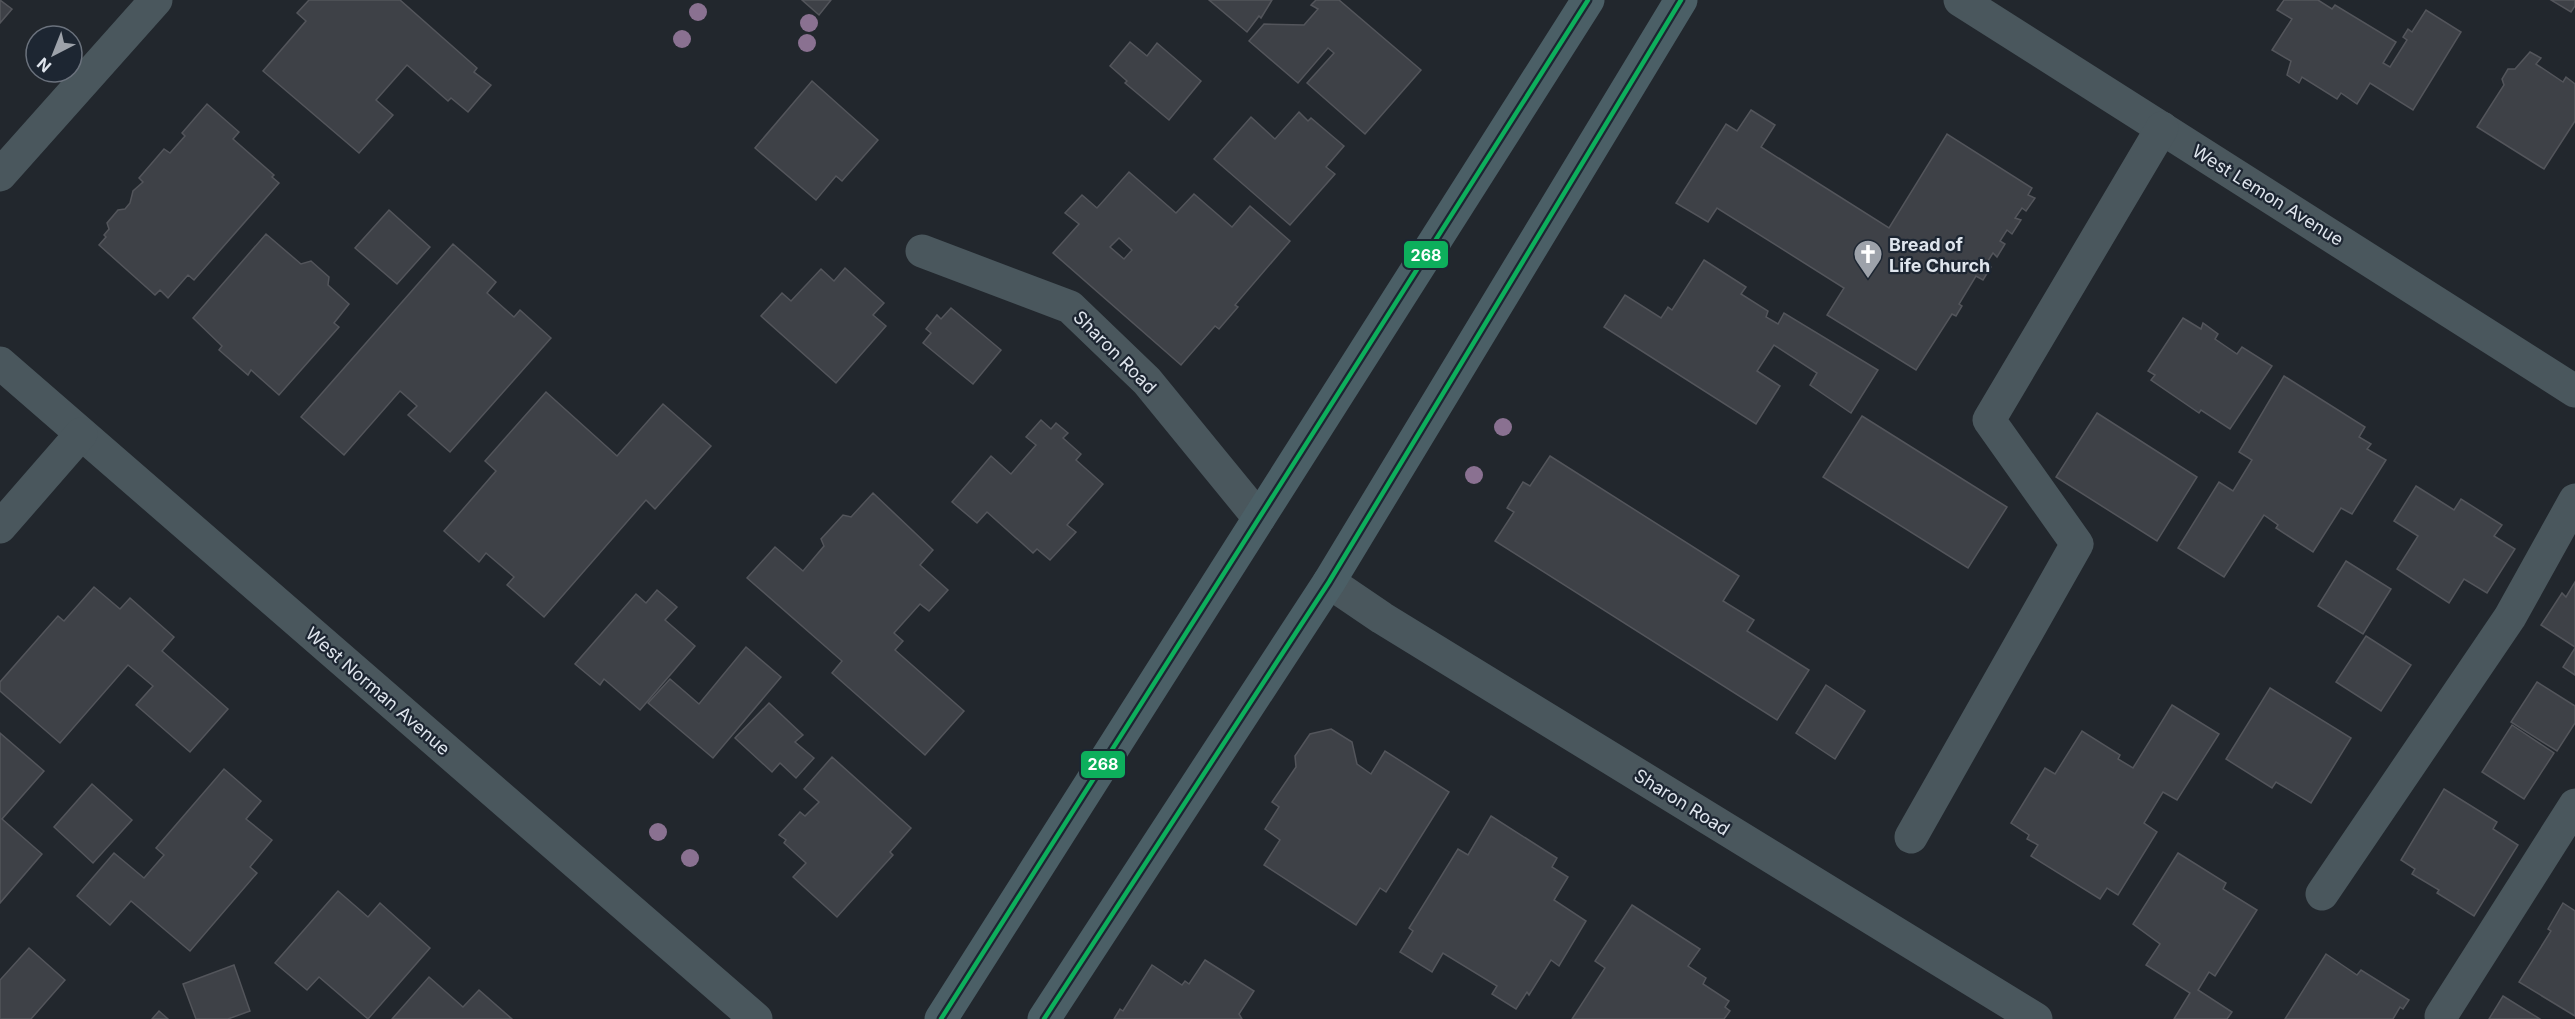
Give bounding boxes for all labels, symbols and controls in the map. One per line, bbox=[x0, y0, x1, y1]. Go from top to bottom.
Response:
north arrow bbox=[24, 24, 84, 84]
text: N bbox=[33, 54, 55, 77]
street label: West Lemon Avenue bbox=[2189, 140, 2347, 250]
place label: Bread of Life Church bbox=[1889, 234, 1990, 276]
church icon: Bread of Life Church bbox=[1852, 238, 1884, 280]
line badge: 268 bbox=[1403, 240, 1449, 269]
text: 268 bbox=[1411, 245, 1441, 265]
street label: Sharon Road bbox=[1069, 306, 1161, 398]
street label: West Norman Avenue bbox=[302, 623, 454, 759]
line badge: 268 bbox=[1080, 750, 1126, 779]
text: 268 bbox=[1088, 754, 1118, 774]
street label: Sharon Road bbox=[1630, 764, 1734, 840]

